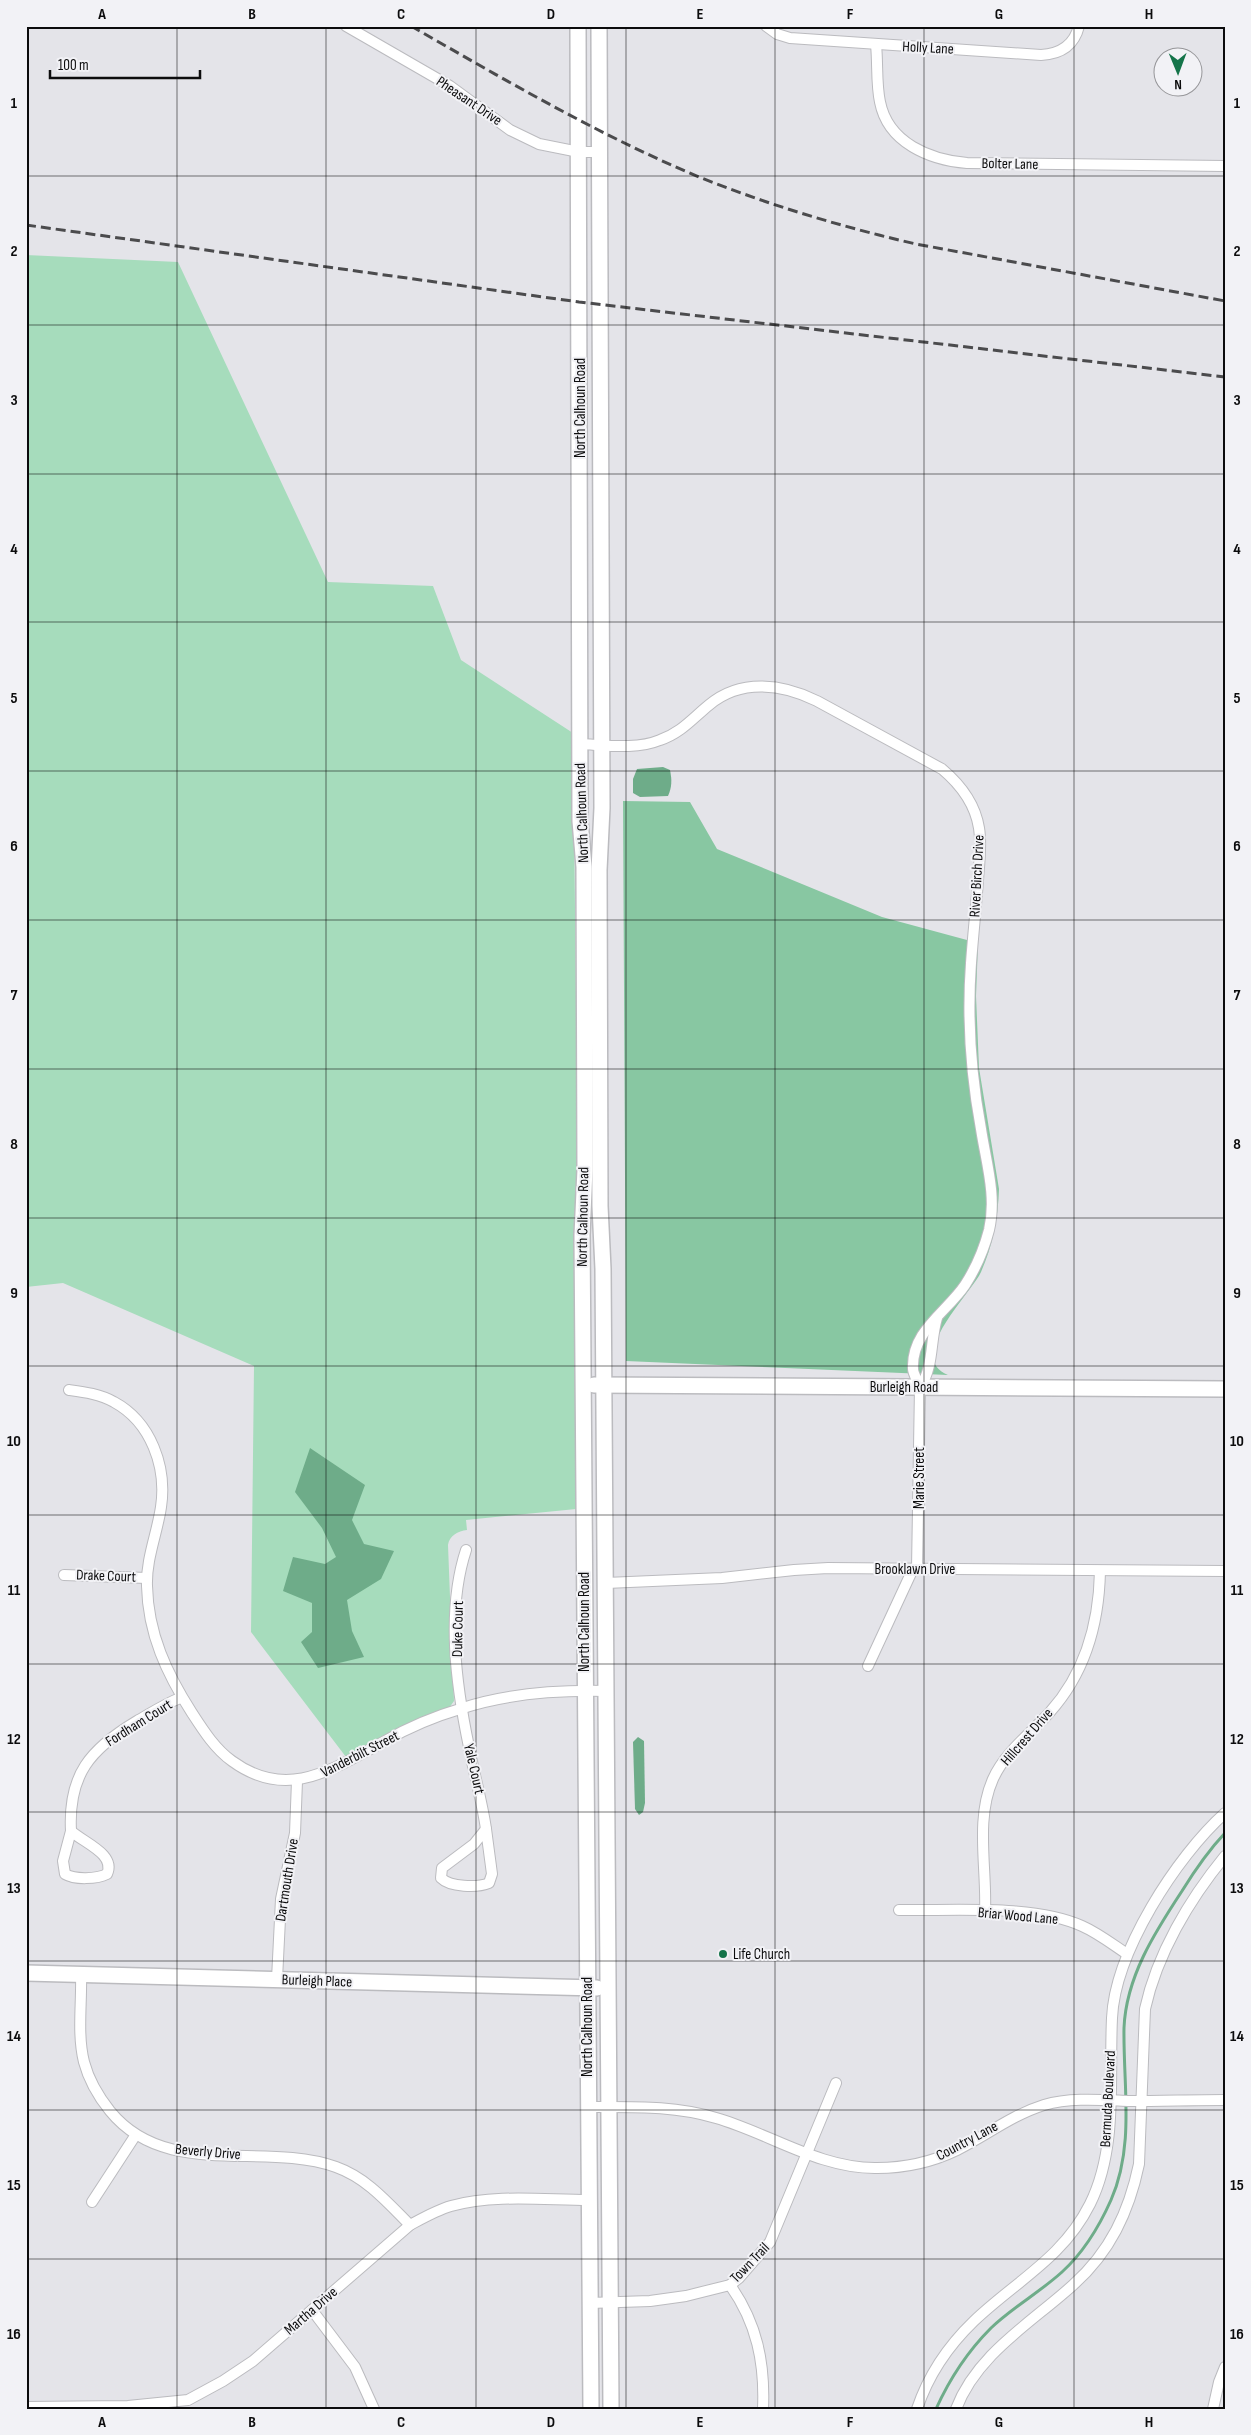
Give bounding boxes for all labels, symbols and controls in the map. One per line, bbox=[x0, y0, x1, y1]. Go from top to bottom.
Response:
text: A bbox=[97, 5, 106, 24]
text: B bbox=[248, 5, 256, 24]
text: C bbox=[397, 5, 405, 24]
text: D bbox=[547, 5, 555, 24]
text: E bbox=[697, 5, 704, 24]
text: F bbox=[847, 5, 854, 24]
text: G bbox=[995, 5, 1003, 24]
text: H bbox=[1145, 5, 1153, 24]
street label: Holly Lane bbox=[902, 37, 954, 59]
scale bar bbox=[50, 48, 200, 80]
north arrow bbox=[1154, 48, 1204, 98]
text: 100 m bbox=[58, 56, 89, 75]
street label: Pheasant Drive bbox=[432, 72, 506, 130]
text: N bbox=[1174, 76, 1182, 93]
text: 1 bbox=[11, 94, 18, 113]
text: 1 bbox=[1234, 94, 1241, 113]
street label: Bolter Lane bbox=[982, 154, 1038, 174]
text: 2 bbox=[10, 242, 18, 261]
text: 2 bbox=[1233, 242, 1241, 261]
street label: North Calhoun Road bbox=[571, 358, 590, 458]
text: 3 bbox=[10, 391, 18, 410]
text: 3 bbox=[1233, 391, 1241, 410]
text: 4 bbox=[10, 540, 18, 559]
text: 4 bbox=[1233, 540, 1241, 559]
text: 5 bbox=[10, 689, 18, 708]
text: 5 bbox=[1233, 689, 1241, 708]
street label: North Calhoun Road bbox=[571, 763, 593, 863]
street label: River Birch Drive bbox=[965, 834, 989, 918]
text: 6 bbox=[10, 837, 18, 856]
text: 6 bbox=[1233, 837, 1241, 856]
text: 7 bbox=[11, 986, 18, 1005]
text: 7 bbox=[1234, 986, 1241, 1005]
text: 8 bbox=[10, 1135, 18, 1154]
text: 8 bbox=[1233, 1135, 1241, 1154]
street label: North Calhoun Road bbox=[573, 1167, 593, 1267]
text: 9 bbox=[10, 1284, 18, 1303]
text: 9 bbox=[1233, 1284, 1241, 1303]
street label: Burleigh Road bbox=[870, 1378, 938, 1397]
text: 10 bbox=[7, 1432, 21, 1451]
text: 10 bbox=[1230, 1432, 1244, 1451]
street label: Marie Street bbox=[910, 1447, 929, 1509]
street label: Brooklawn Drive bbox=[875, 1560, 955, 1579]
street label: Drake Court bbox=[76, 1565, 137, 1587]
street label: North Calhoun Road bbox=[575, 1572, 594, 1672]
text: 11 bbox=[8, 1581, 21, 1600]
text: 11 bbox=[1231, 1581, 1244, 1600]
street label: Duke Court bbox=[448, 1600, 468, 1657]
street label: Fordham Court bbox=[102, 1695, 176, 1751]
street label: Hillcrest Drive bbox=[997, 1704, 1057, 1770]
street label: Vanderbilt Street bbox=[318, 1726, 403, 1782]
text: 12 bbox=[7, 1730, 21, 1749]
text: 12 bbox=[1230, 1730, 1244, 1749]
street label: Yale Court bbox=[459, 1742, 489, 1797]
street label: Dartmouth Drive bbox=[271, 1837, 303, 1923]
text: 13 bbox=[7, 1879, 21, 1898]
text: 13 bbox=[1230, 1879, 1244, 1898]
street label: Briar Wood Lane bbox=[977, 1903, 1059, 1929]
place label: Life Church bbox=[733, 1945, 790, 1964]
marker: Life Church bbox=[717, 1948, 729, 1960]
street label: Burleigh Place bbox=[281, 1970, 353, 1992]
street label: North Calhoun Road bbox=[578, 1977, 597, 2077]
text: 14 bbox=[7, 2027, 21, 2046]
text: 14 bbox=[1230, 2027, 1244, 2046]
street label: Bermuda Boulevard bbox=[1096, 2050, 1120, 2148]
street label: Country Lane bbox=[933, 2117, 1001, 2165]
street label: Beverly Drive bbox=[174, 2140, 242, 2164]
text: 15 bbox=[7, 2176, 21, 2195]
text: 15 bbox=[1230, 2176, 1244, 2195]
street label: Town Trail bbox=[726, 2239, 774, 2287]
street label: Martha Drive bbox=[280, 2283, 342, 2339]
text: 16 bbox=[7, 2325, 21, 2344]
text: 16 bbox=[1230, 2325, 1244, 2344]
text: A bbox=[97, 2413, 106, 2432]
text: B bbox=[248, 2413, 256, 2432]
text: C bbox=[397, 2413, 405, 2432]
text: D bbox=[547, 2413, 555, 2432]
text: E bbox=[697, 2413, 704, 2432]
text: F bbox=[847, 2413, 854, 2432]
text: G bbox=[995, 2413, 1003, 2432]
text: H bbox=[1145, 2413, 1153, 2432]

